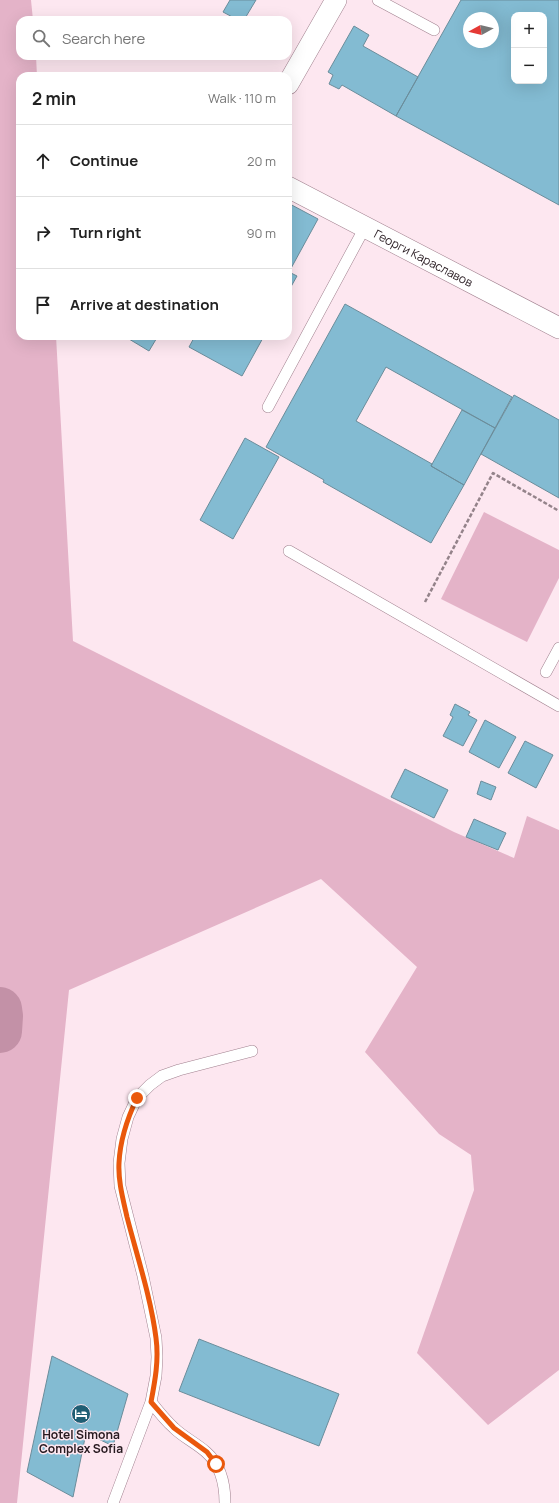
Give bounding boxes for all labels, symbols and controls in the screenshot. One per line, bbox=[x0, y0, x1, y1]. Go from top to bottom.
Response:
north arrow bbox=[463, 12, 499, 48]
map controls bbox=[511, 12, 547, 84]
button: + bbox=[511, 12, 547, 48]
search box bbox=[16, 16, 292, 60]
icon: search bbox=[30, 27, 52, 49]
text: Search here bbox=[62, 28, 145, 49]
button: − bbox=[511, 48, 547, 84]
text: 2 min bbox=[32, 87, 76, 110]
text: Walk · 110 m bbox=[208, 89, 276, 107]
icon: ahead bbox=[32, 150, 54, 172]
text: Continue bbox=[70, 150, 138, 171]
text: 20 m bbox=[247, 152, 276, 170]
icon: right bbox=[32, 222, 54, 244]
text: Turn right bbox=[70, 222, 141, 243]
text: 90 m bbox=[246, 224, 276, 242]
street label: Георги Караславов bbox=[371, 225, 477, 291]
icon: arrive bbox=[32, 294, 54, 316]
text: Arrive at destination bbox=[70, 294, 219, 315]
route end bbox=[128, 1089, 146, 1107]
hotel icon: Hotel Simona Complex Sofia bbox=[70, 1403, 92, 1425]
place label: Hotel Simona Complex Sofia bbox=[39, 1426, 123, 1457]
route start bbox=[207, 1455, 225, 1473]

